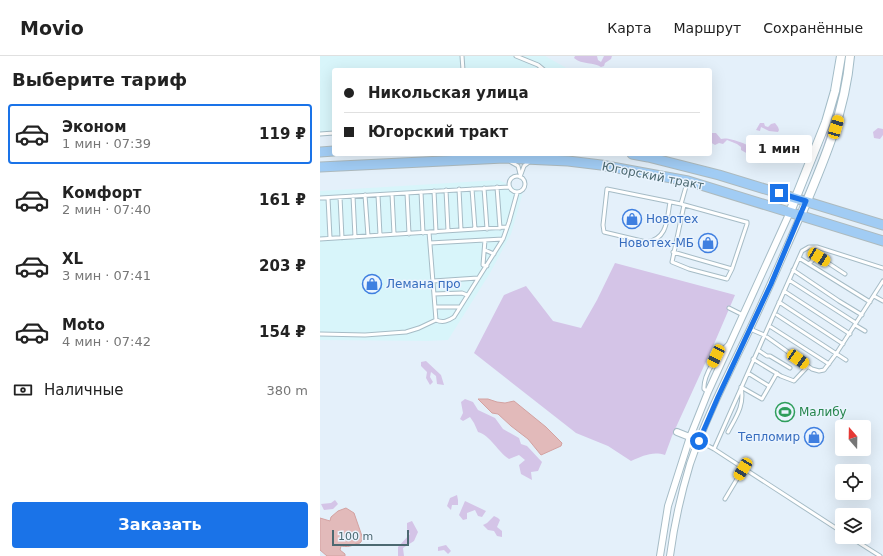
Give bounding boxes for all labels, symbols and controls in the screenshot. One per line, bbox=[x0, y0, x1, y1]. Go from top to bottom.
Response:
text: Movio bbox=[20, 17, 84, 39]
text: Карта bbox=[607, 20, 651, 36]
text: Маршрут bbox=[673, 20, 741, 36]
text: Сохранённые bbox=[763, 20, 863, 36]
text: Выберите тариф bbox=[12, 69, 187, 90]
text: Никольская улица bbox=[368, 84, 529, 102]
car bbox=[827, 114, 845, 140]
icon: car bbox=[14, 116, 50, 152]
text: Эконом bbox=[62, 118, 126, 136]
text: Югорский тракт bbox=[368, 123, 508, 141]
text: 119 ₽ bbox=[259, 125, 306, 143]
callout: 1 мин bbox=[746, 135, 812, 163]
text: 1 мин · 07:39 bbox=[62, 136, 151, 151]
text: 1 мин bbox=[758, 141, 800, 156]
street label: Югорский тракт bbox=[601, 159, 705, 193]
icon: car bbox=[14, 182, 50, 218]
text: Комфорт bbox=[62, 184, 141, 202]
route end bbox=[770, 184, 788, 202]
text: 161 ₽ bbox=[259, 191, 306, 209]
text: 2 мин · 07:40 bbox=[62, 202, 151, 217]
shop icon: Новотех bbox=[621, 208, 643, 230]
place label: Новотех bbox=[646, 212, 698, 226]
shop icon: Новотех-МБ bbox=[697, 232, 719, 254]
place label: Новотех-МБ bbox=[619, 236, 694, 250]
car bbox=[806, 246, 832, 268]
icon: car bbox=[14, 248, 50, 284]
text: XL bbox=[62, 250, 83, 268]
text: 203 ₽ bbox=[259, 257, 306, 275]
text: 3 мин · 07:41 bbox=[62, 268, 151, 283]
shop icon: Лемана про bbox=[361, 273, 383, 295]
place label: Лемана про bbox=[386, 277, 461, 291]
icon: car bbox=[14, 314, 50, 350]
text: Moto bbox=[62, 316, 105, 334]
text: 154 ₽ bbox=[259, 323, 306, 341]
text: 4 мин · 07:42 bbox=[62, 334, 151, 349]
car bbox=[705, 343, 727, 369]
car bbox=[785, 347, 811, 371]
icon: cash bbox=[12, 379, 34, 401]
text: Наличные bbox=[44, 381, 124, 399]
text: 380 m bbox=[266, 383, 308, 398]
sports icon: Малибу bbox=[774, 401, 796, 423]
place label: Малибу bbox=[799, 405, 847, 419]
north arrow bbox=[835, 420, 871, 456]
map controls bbox=[835, 420, 871, 544]
shop icon: Тепломир bbox=[803, 426, 825, 448]
place label: Тепломир bbox=[737, 430, 800, 444]
route start bbox=[690, 432, 708, 450]
car bbox=[732, 456, 754, 482]
button: locate bbox=[835, 464, 871, 500]
button: Заказать bbox=[12, 502, 308, 548]
button: layers bbox=[835, 508, 871, 544]
scale bar bbox=[332, 528, 409, 547]
text: 100 m bbox=[338, 530, 373, 543]

